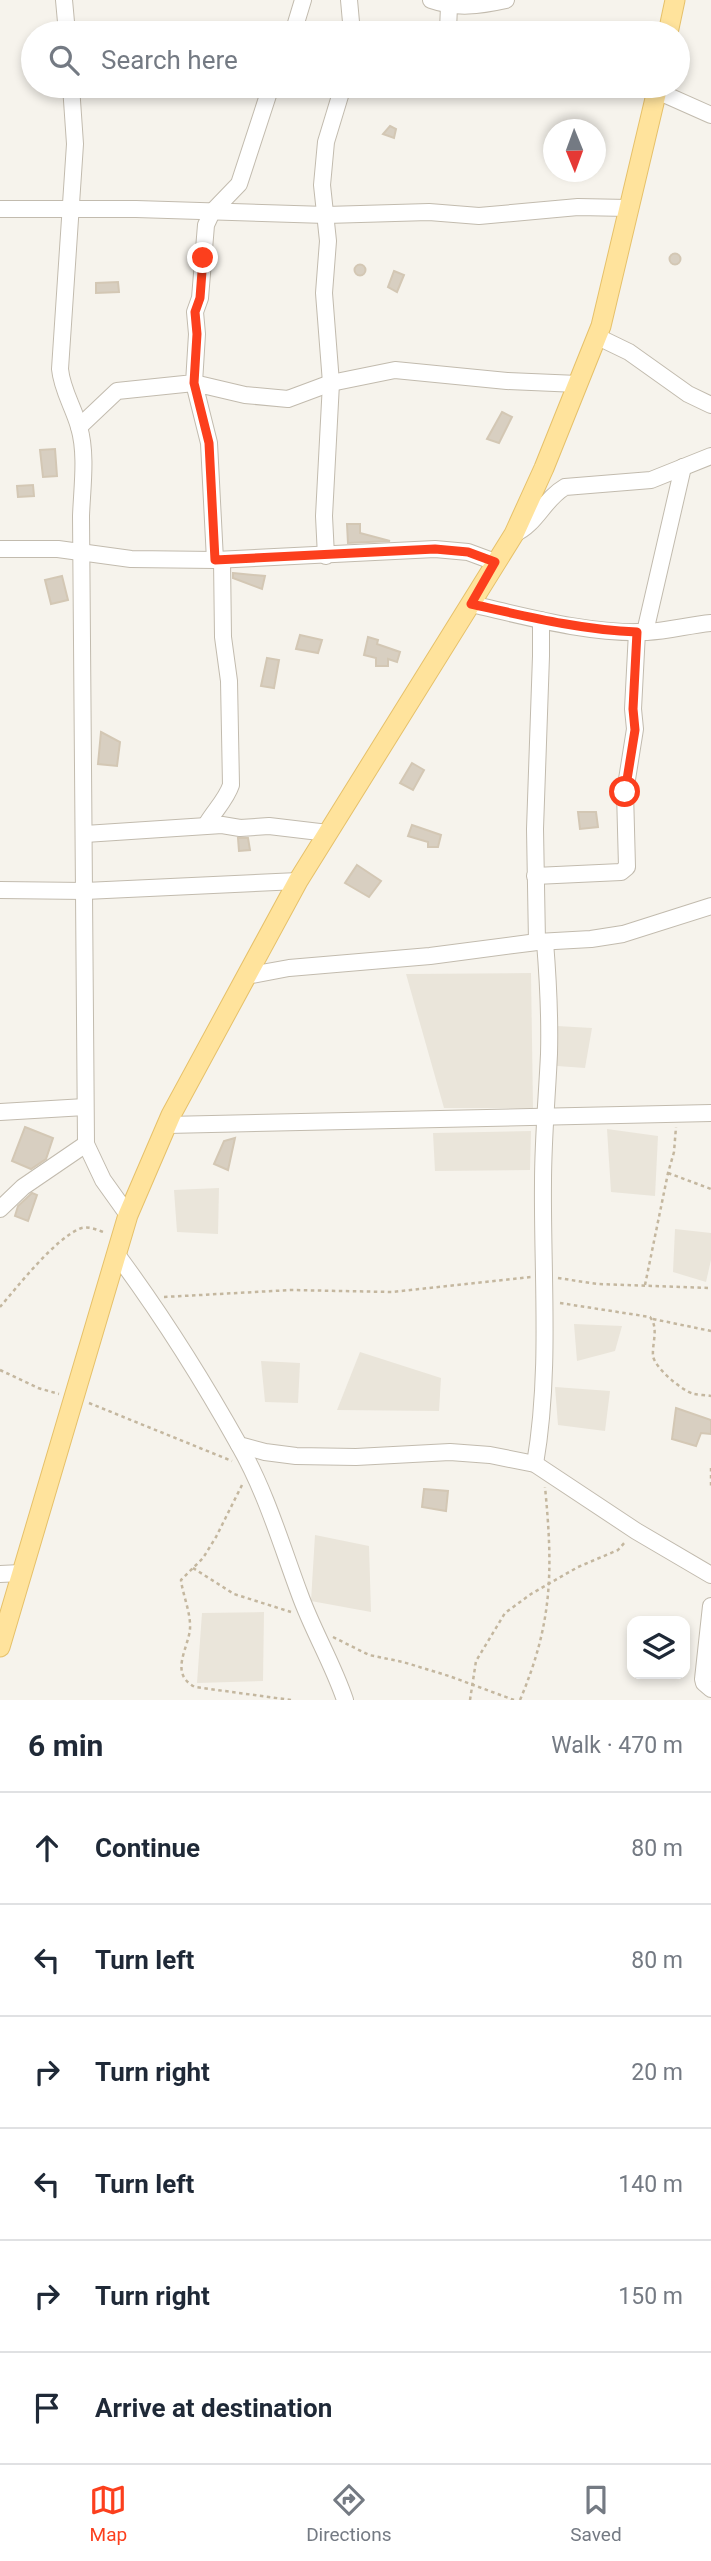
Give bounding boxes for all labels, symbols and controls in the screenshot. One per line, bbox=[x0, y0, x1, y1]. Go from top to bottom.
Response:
search box bbox=[21, 21, 690, 98]
icon: search bbox=[45, 41, 83, 79]
text: Search here bbox=[101, 45, 238, 75]
north arrow bbox=[543, 119, 606, 182]
route end bbox=[187, 242, 218, 273]
route start bbox=[609, 776, 640, 807]
map controls bbox=[627, 1616, 690, 1679]
button: layers bbox=[627, 1616, 690, 1679]
text: 6 min bbox=[28, 1728, 103, 1763]
text: Walk · 470 m bbox=[551, 1732, 683, 1759]
icon: ahead bbox=[28, 1829, 66, 1867]
text: Continue bbox=[95, 1833, 200, 1863]
text: 80 m bbox=[631, 1835, 683, 1862]
icon: left bbox=[28, 1941, 66, 1979]
text: Turn left bbox=[95, 1945, 194, 1975]
text: 80 m bbox=[631, 1947, 683, 1974]
icon: right bbox=[28, 2053, 66, 2091]
text: Turn right bbox=[95, 2057, 210, 2087]
text: 20 m bbox=[631, 2059, 683, 2086]
icon: left bbox=[28, 2165, 66, 2203]
text: Turn left bbox=[95, 2169, 194, 2199]
text: 140 m bbox=[618, 2171, 683, 2198]
icon: right bbox=[28, 2277, 66, 2315]
text: Turn right bbox=[95, 2281, 210, 2311]
text: 150 m bbox=[618, 2283, 683, 2310]
icon: arrive bbox=[28, 2389, 66, 2427]
text: Arrive at destination bbox=[95, 2393, 332, 2423]
tab: Map bbox=[89, 2481, 127, 2546]
tab: Directions bbox=[306, 2481, 391, 2546]
tab: Saved bbox=[570, 2481, 622, 2546]

